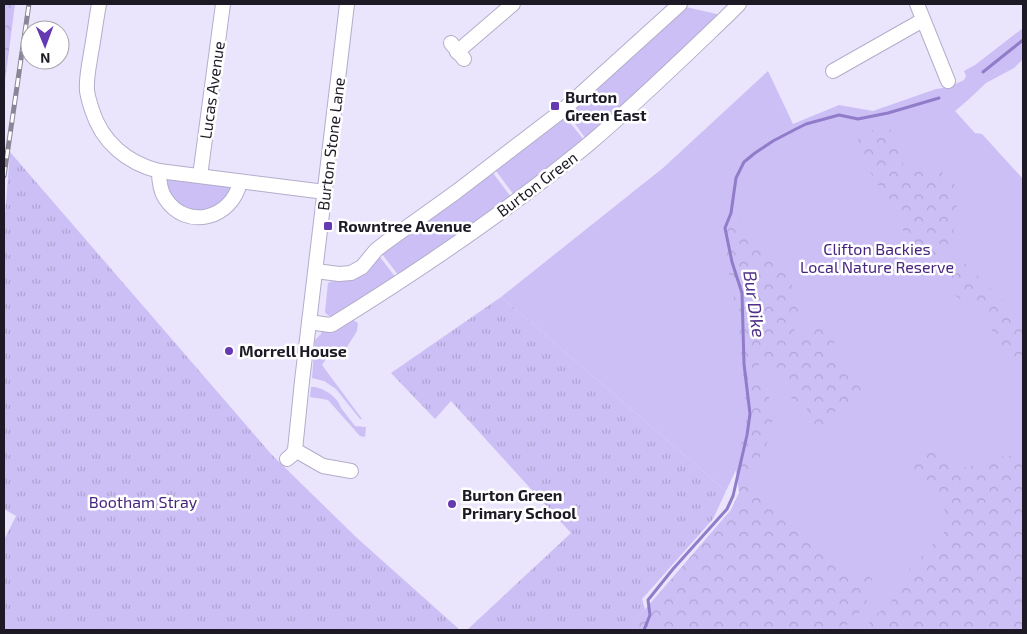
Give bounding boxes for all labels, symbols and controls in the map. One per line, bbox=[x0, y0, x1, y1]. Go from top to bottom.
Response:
north arrow bbox=[20, 20, 70, 70]
street label: Lucas Avenue bbox=[195, 40, 228, 140]
text: N bbox=[40, 50, 50, 67]
street label: Burton Stone Lane bbox=[313, 76, 348, 212]
place label: Burton Green East bbox=[565, 87, 647, 124]
marker: Burton Green East bbox=[549, 100, 561, 112]
street label: Burton Green bbox=[493, 147, 581, 220]
place label: Rowntree Avenue bbox=[338, 216, 471, 235]
marker: Rowntree Avenue bbox=[322, 220, 334, 232]
park label: Clifton Backies Local Nature Reserve bbox=[800, 239, 954, 276]
water label: Bur Dike bbox=[739, 269, 771, 339]
place label: Morrell House bbox=[239, 341, 347, 360]
marker: Morrell House bbox=[223, 345, 235, 357]
place label: Burton Green Primary School bbox=[462, 485, 577, 523]
park label: Bootham Stray bbox=[89, 492, 198, 511]
marker: Burton Green Primary School bbox=[446, 498, 458, 510]

